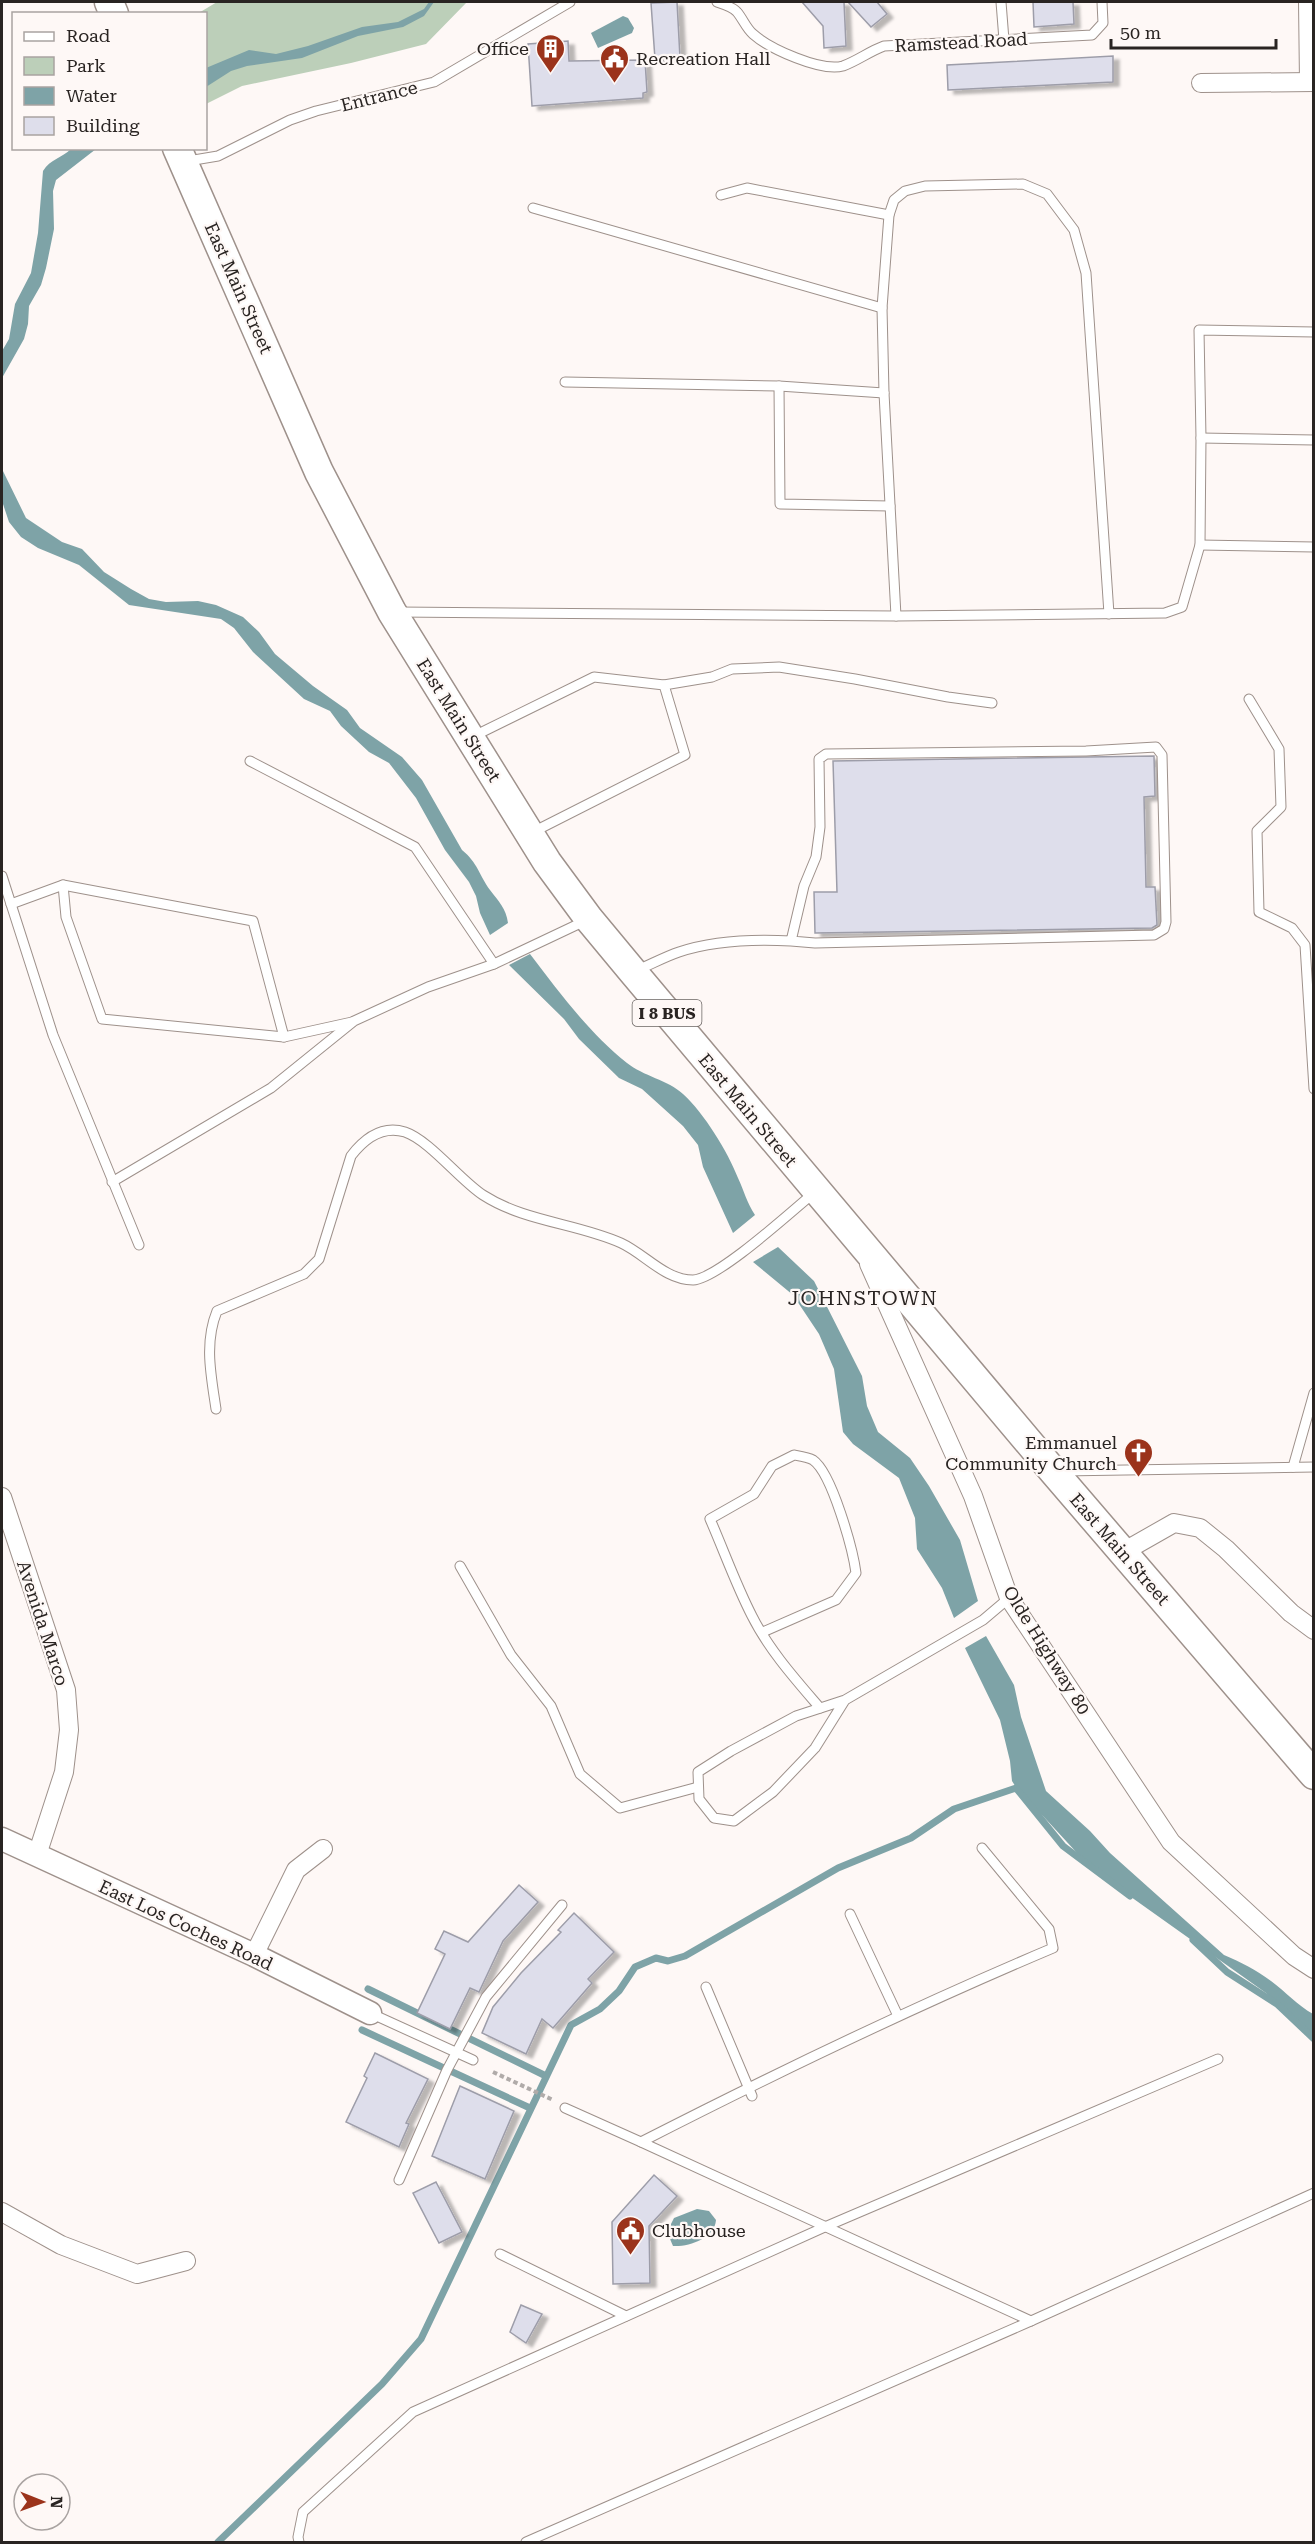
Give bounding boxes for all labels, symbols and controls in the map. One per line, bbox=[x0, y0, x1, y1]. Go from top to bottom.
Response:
legend bbox=[12, 12, 207, 150]
scale bar bbox=[1111, 12, 1276, 50]
text: 50 m bbox=[1120, 22, 1161, 43]
text: Road bbox=[66, 25, 111, 46]
street label: Ramstead Road bbox=[894, 28, 1029, 56]
building icon: Office bbox=[534, 32, 566, 74]
place label: Office bbox=[477, 38, 529, 59]
public building icon: Recreation Hall bbox=[599, 42, 631, 84]
place label: Recreation Hall bbox=[636, 48, 771, 69]
text: Park bbox=[66, 55, 106, 76]
street label: Entrance bbox=[338, 76, 420, 116]
text: Water bbox=[66, 85, 117, 106]
text: Building bbox=[66, 115, 140, 136]
street label: East Main Street bbox=[201, 219, 277, 357]
street label: East Main Street bbox=[413, 654, 506, 786]
road number: I 8 BUS bbox=[632, 1000, 702, 1026]
street label: East Main Street bbox=[694, 1049, 802, 1171]
district label: JOHNSTOWN bbox=[788, 1286, 938, 1310]
place label: Emmanuel Community Church bbox=[945, 1432, 1117, 1474]
church icon: Emmanuel Community Church bbox=[1122, 1436, 1154, 1478]
street label: East Main Street bbox=[1066, 1489, 1175, 1609]
street label: Avenida Marco bbox=[13, 1558, 73, 1688]
street label: Olde Highway 80 bbox=[999, 1582, 1095, 1718]
street label: East Los Coches Road bbox=[96, 1875, 277, 1975]
public building icon: Clubhouse bbox=[615, 2214, 647, 2256]
place label: Clubhouse bbox=[652, 2220, 746, 2241]
north arrow bbox=[12, 2472, 72, 2532]
text: N bbox=[47, 2496, 66, 2509]

